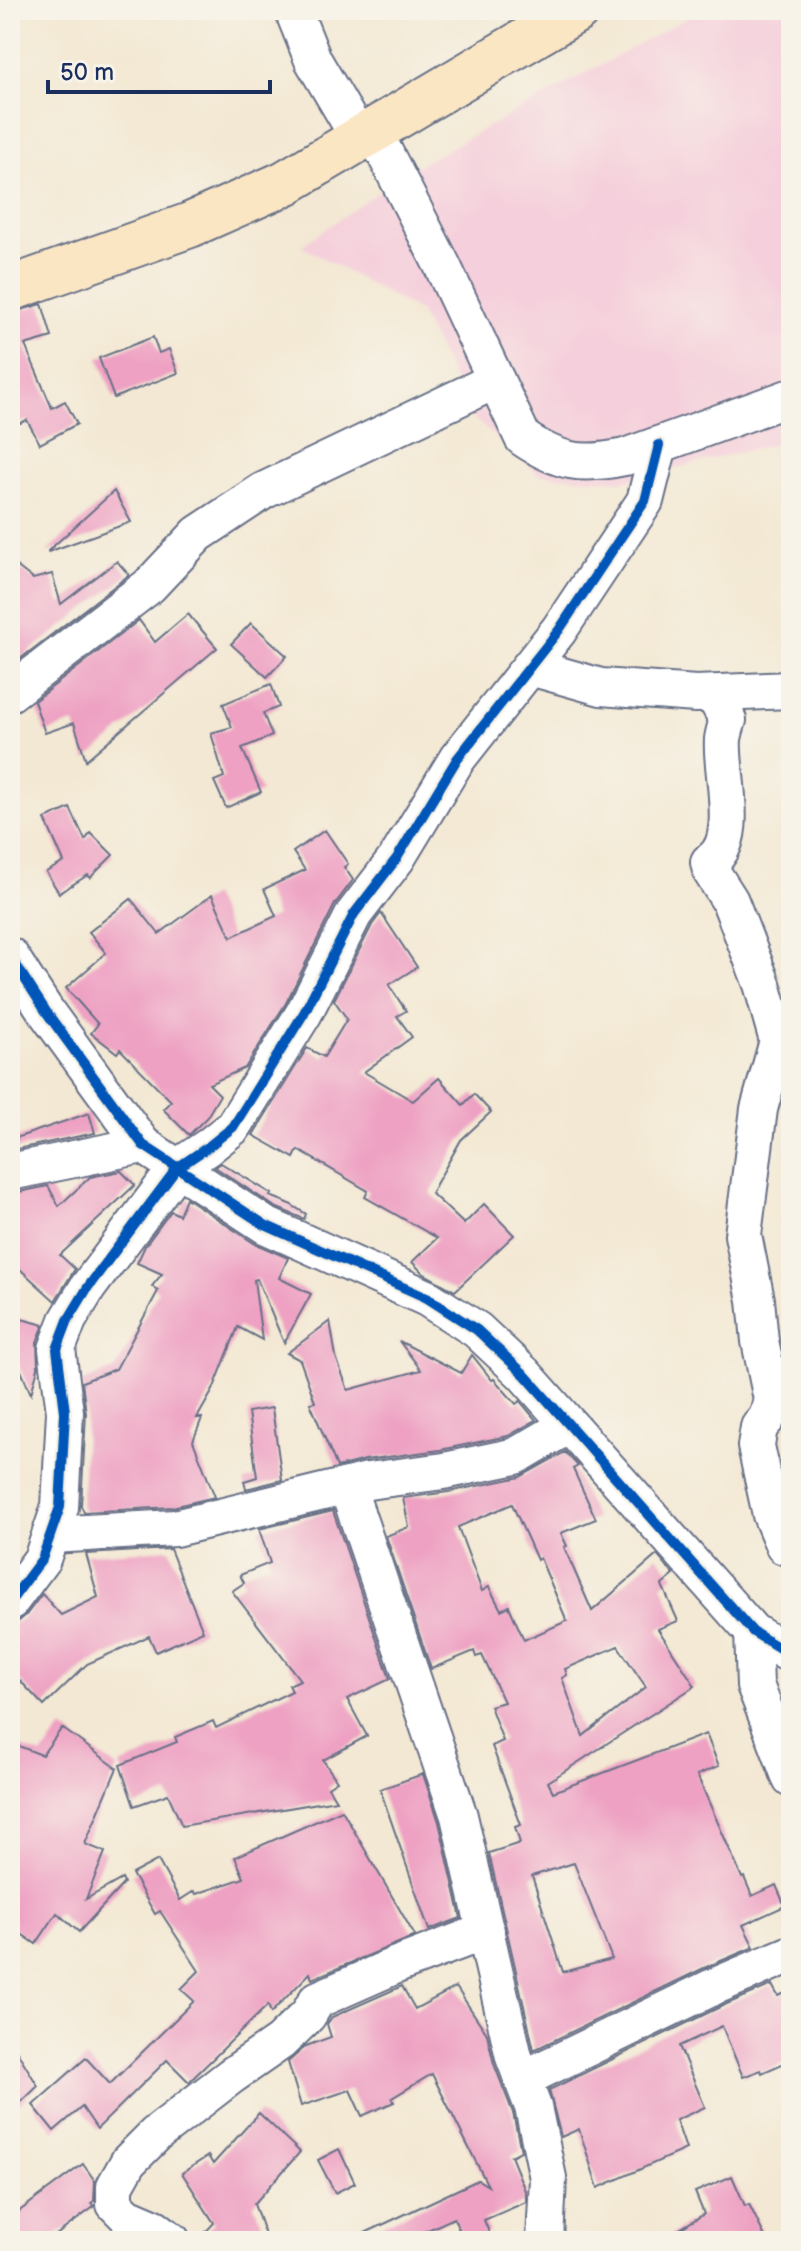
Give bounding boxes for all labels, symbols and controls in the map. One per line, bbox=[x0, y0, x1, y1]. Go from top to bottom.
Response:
scale bar bbox=[48, 44, 270, 94]
text: 50 m bbox=[60, 58, 114, 87]

